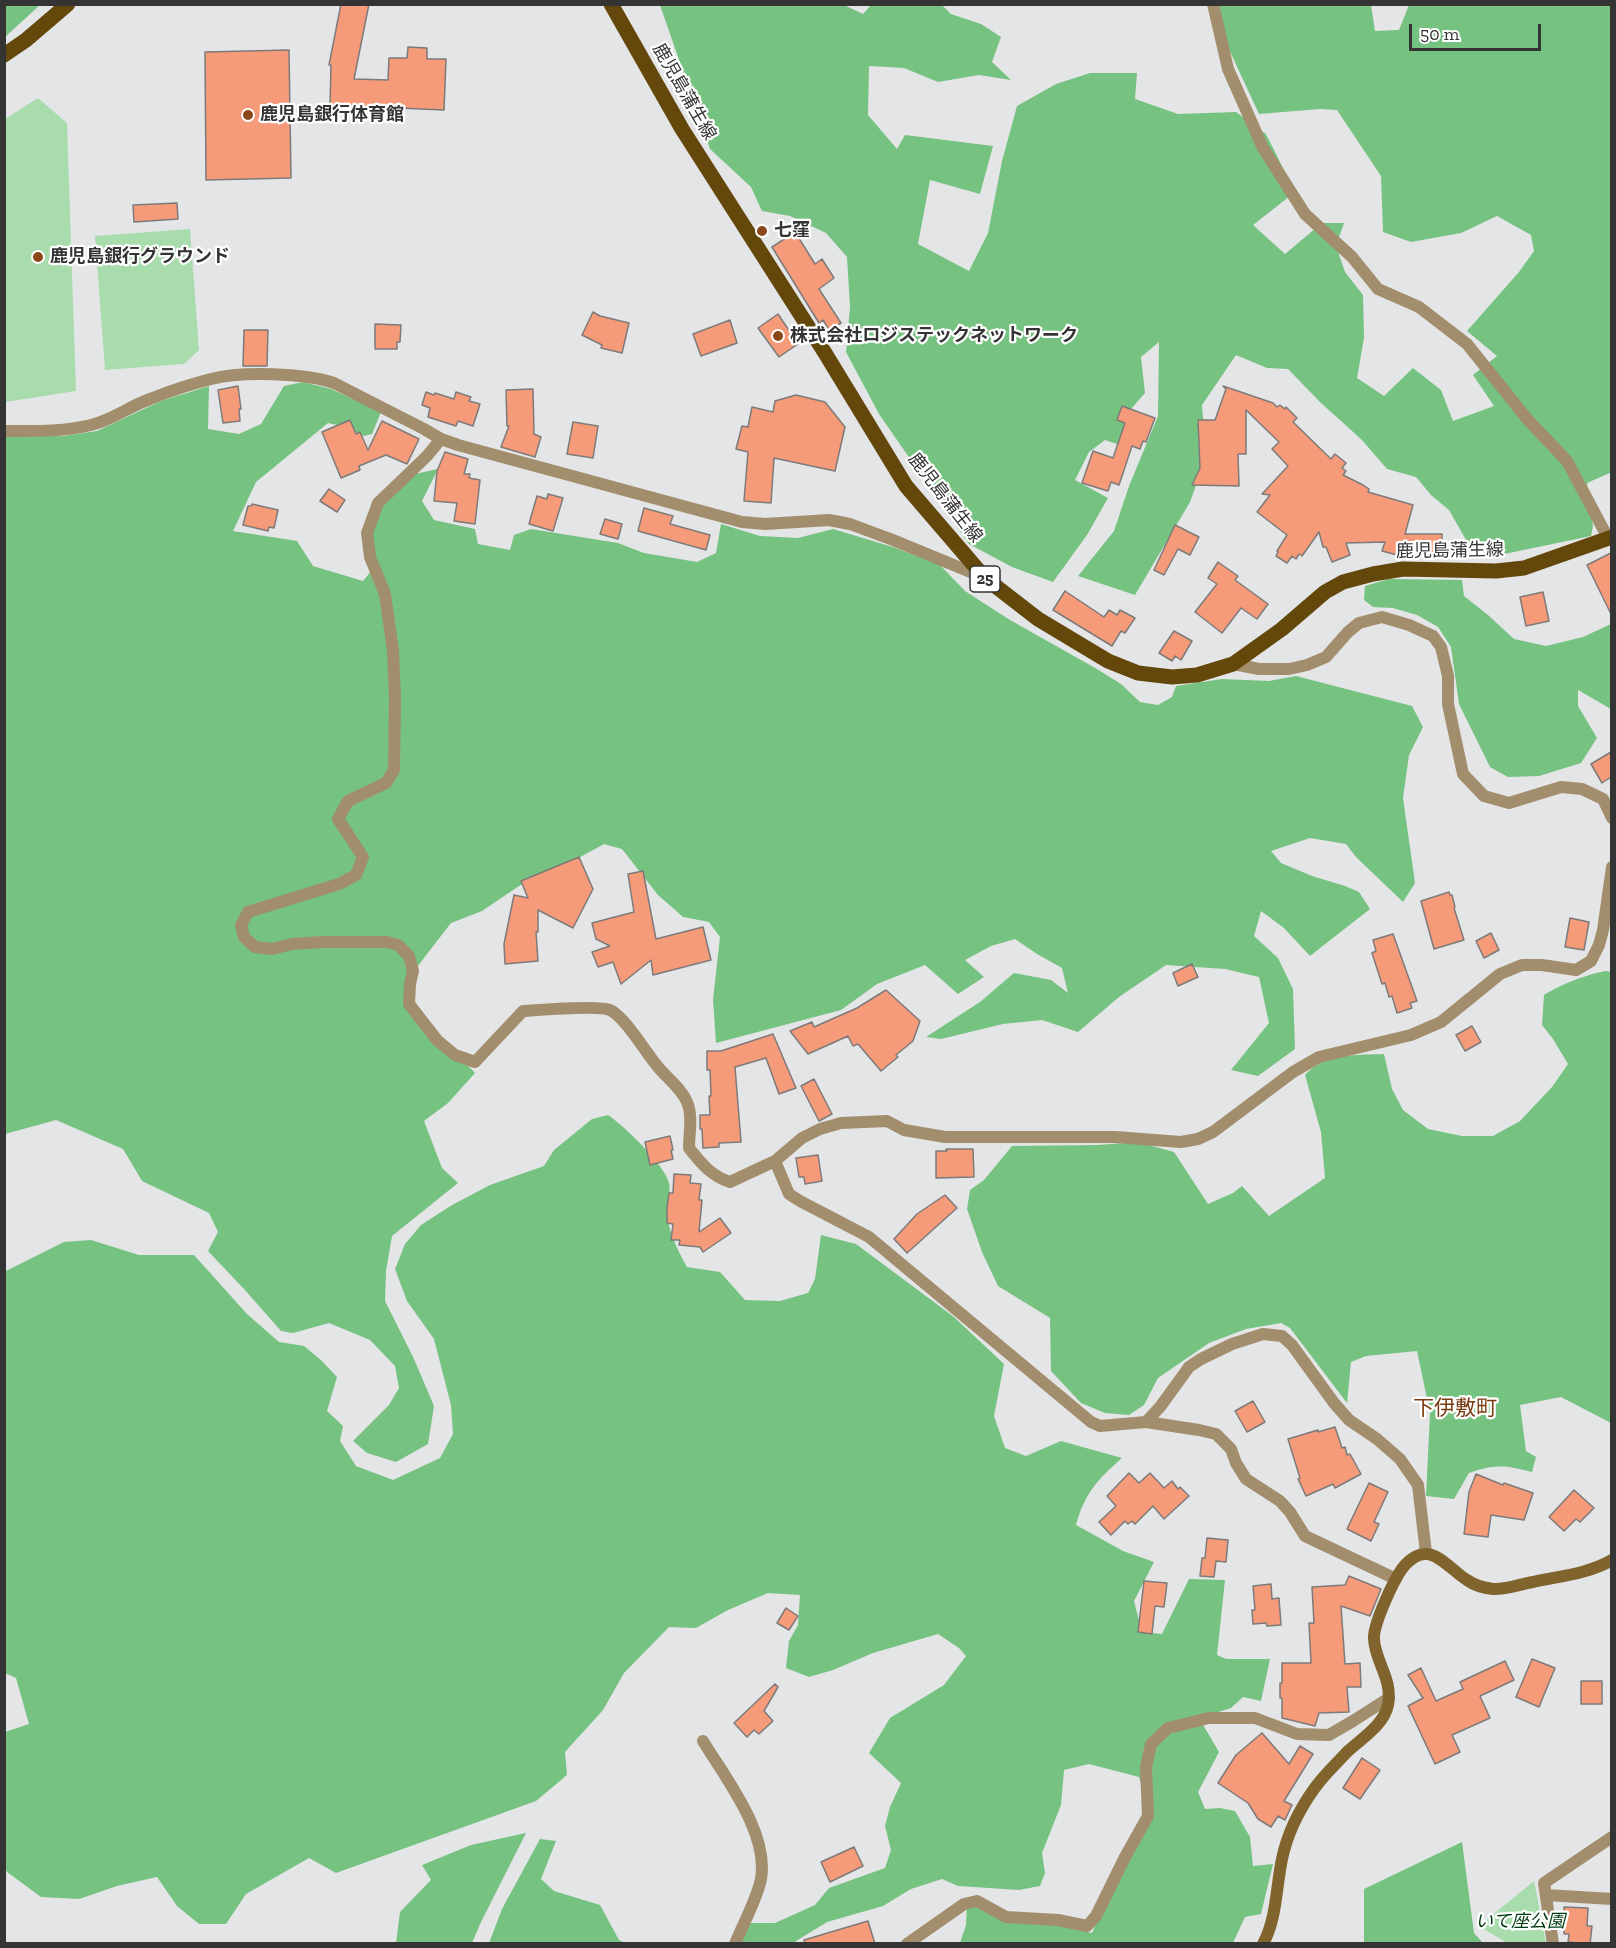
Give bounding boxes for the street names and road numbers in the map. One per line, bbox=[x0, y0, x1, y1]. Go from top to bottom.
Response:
street label: 鹿児島蒲生線 bbox=[648, 40, 720, 144]
street label: 鹿児島蒲生線 bbox=[903, 449, 987, 547]
street label: 鹿児島蒲生線 bbox=[1396, 539, 1504, 563]
road number: 25 bbox=[970, 566, 1000, 592]

